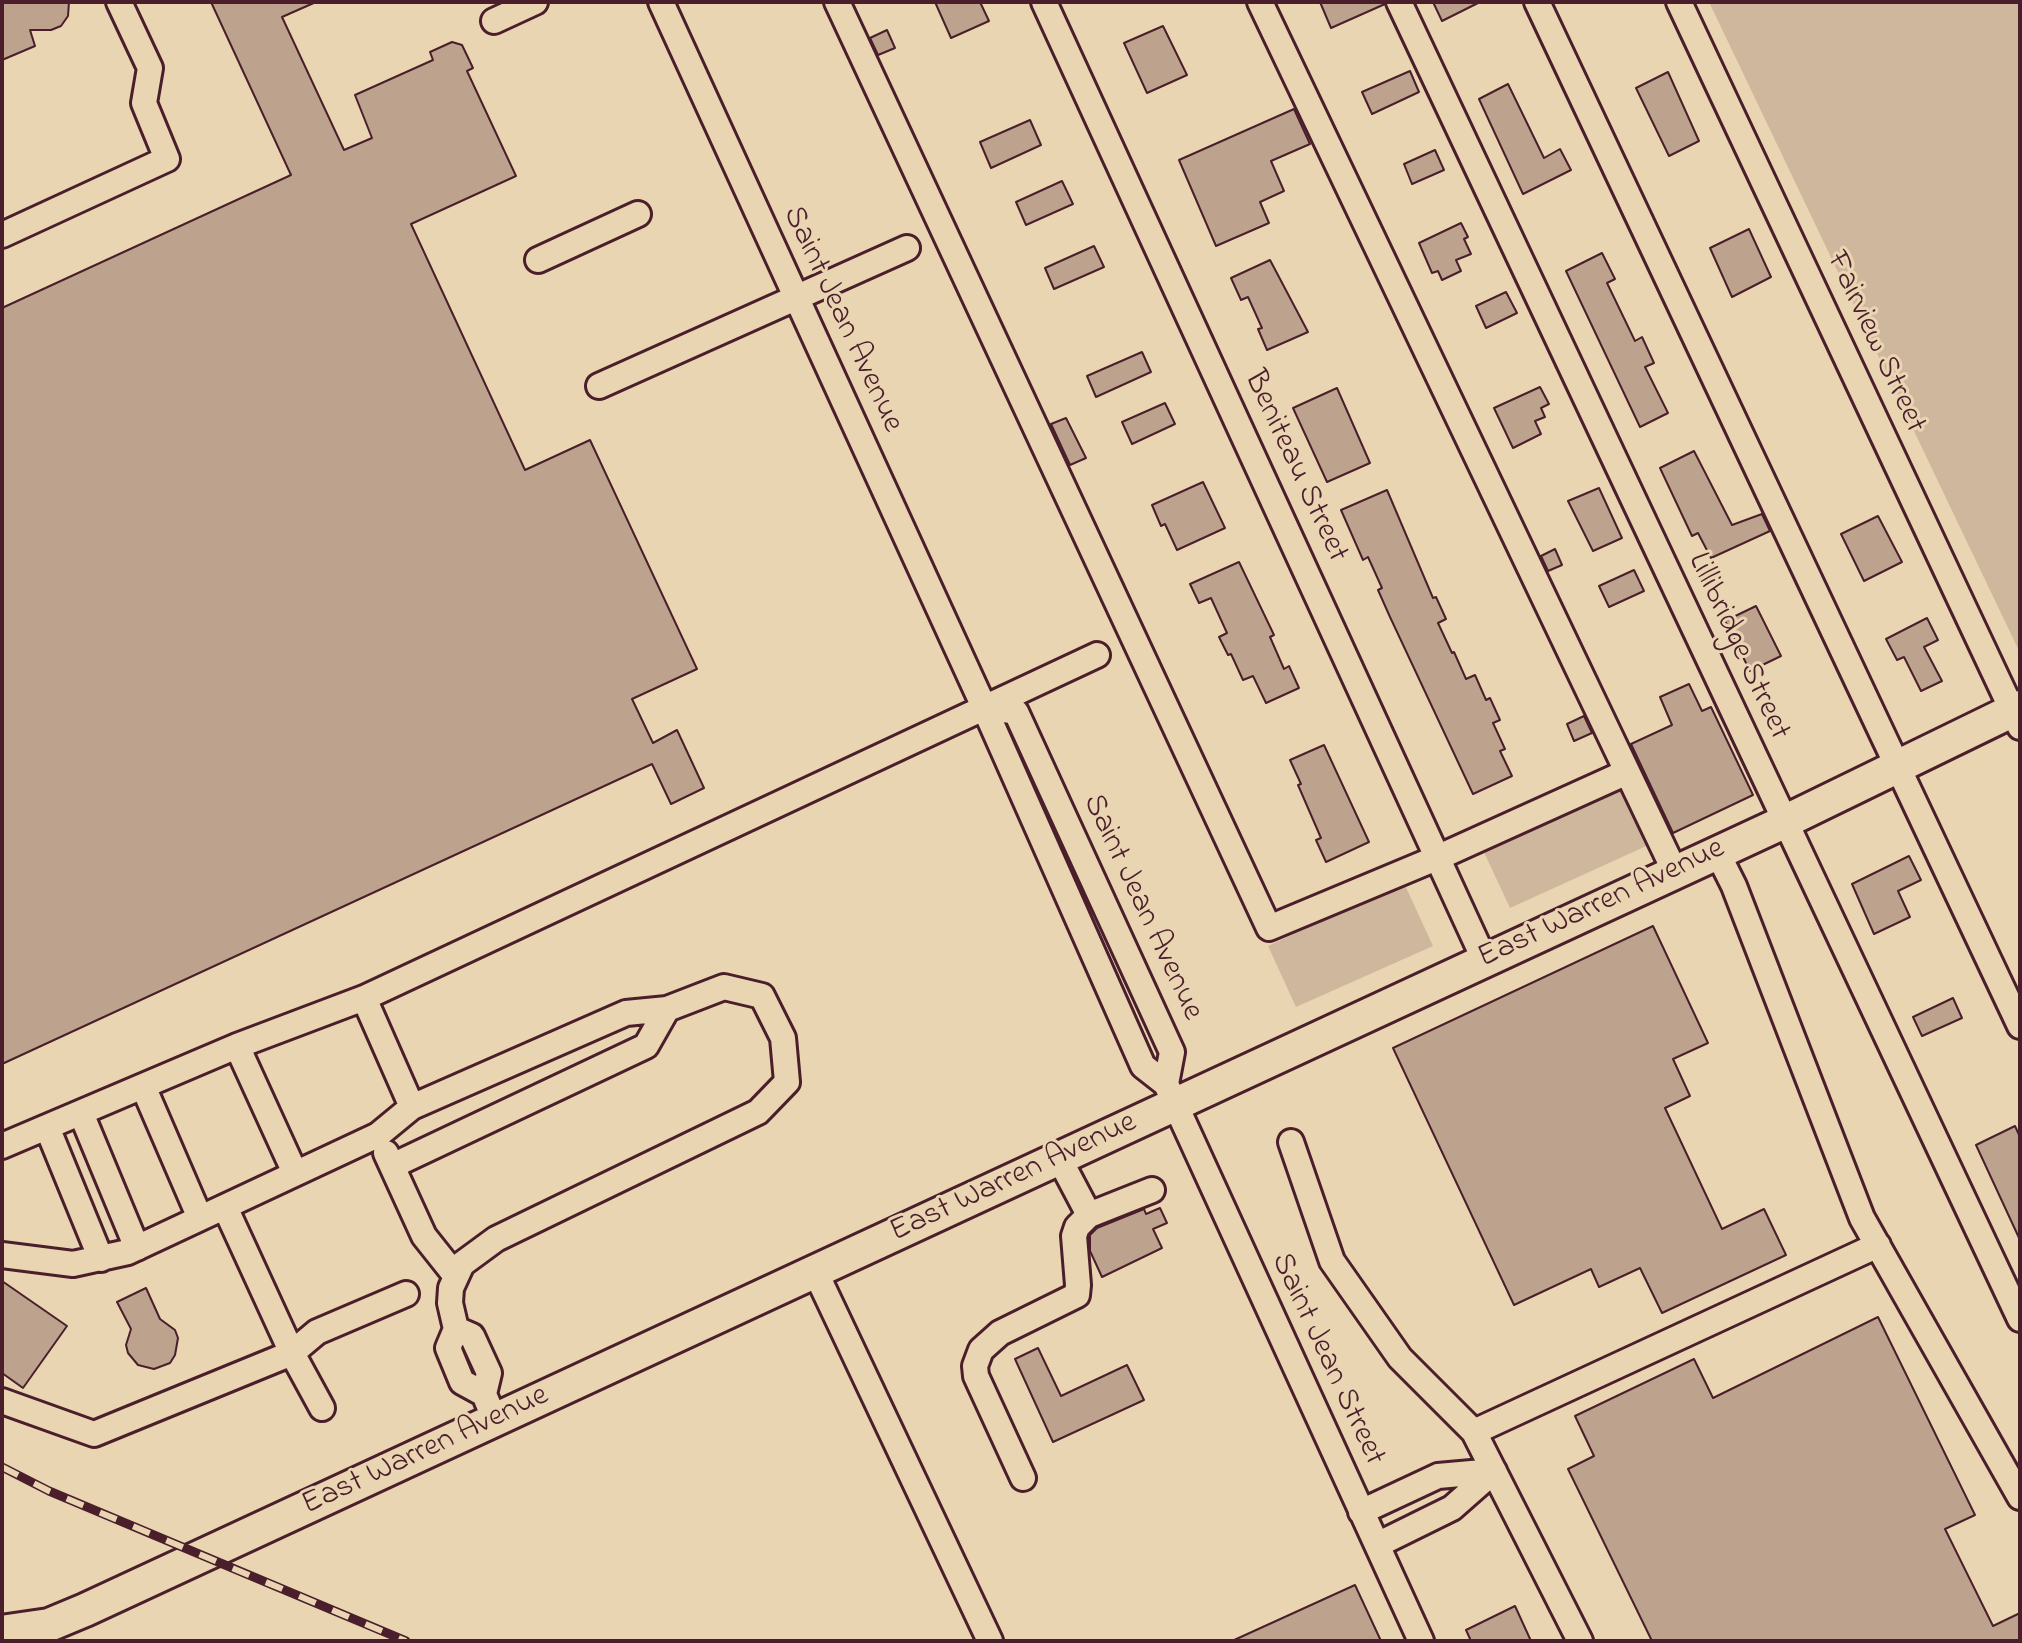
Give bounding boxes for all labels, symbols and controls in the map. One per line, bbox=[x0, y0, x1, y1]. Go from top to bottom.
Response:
street label: Saint Jean Avenue bbox=[772, 201, 910, 439]
street label: Fairview Street bbox=[1815, 246, 1933, 440]
street label: Beniteau Street bbox=[1233, 365, 1355, 569]
street label: Lillibridge Street bbox=[1677, 547, 1797, 747]
street label: Saint Jean Avenue bbox=[1072, 789, 1210, 1027]
street label: East Warren Avenue bbox=[1473, 831, 1731, 979]
street label: East Warren Avenue bbox=[885, 1105, 1143, 1253]
street label: Saint Jean Street bbox=[1260, 1248, 1392, 1472]
street label: East Warren Avenue bbox=[297, 1378, 555, 1526]

